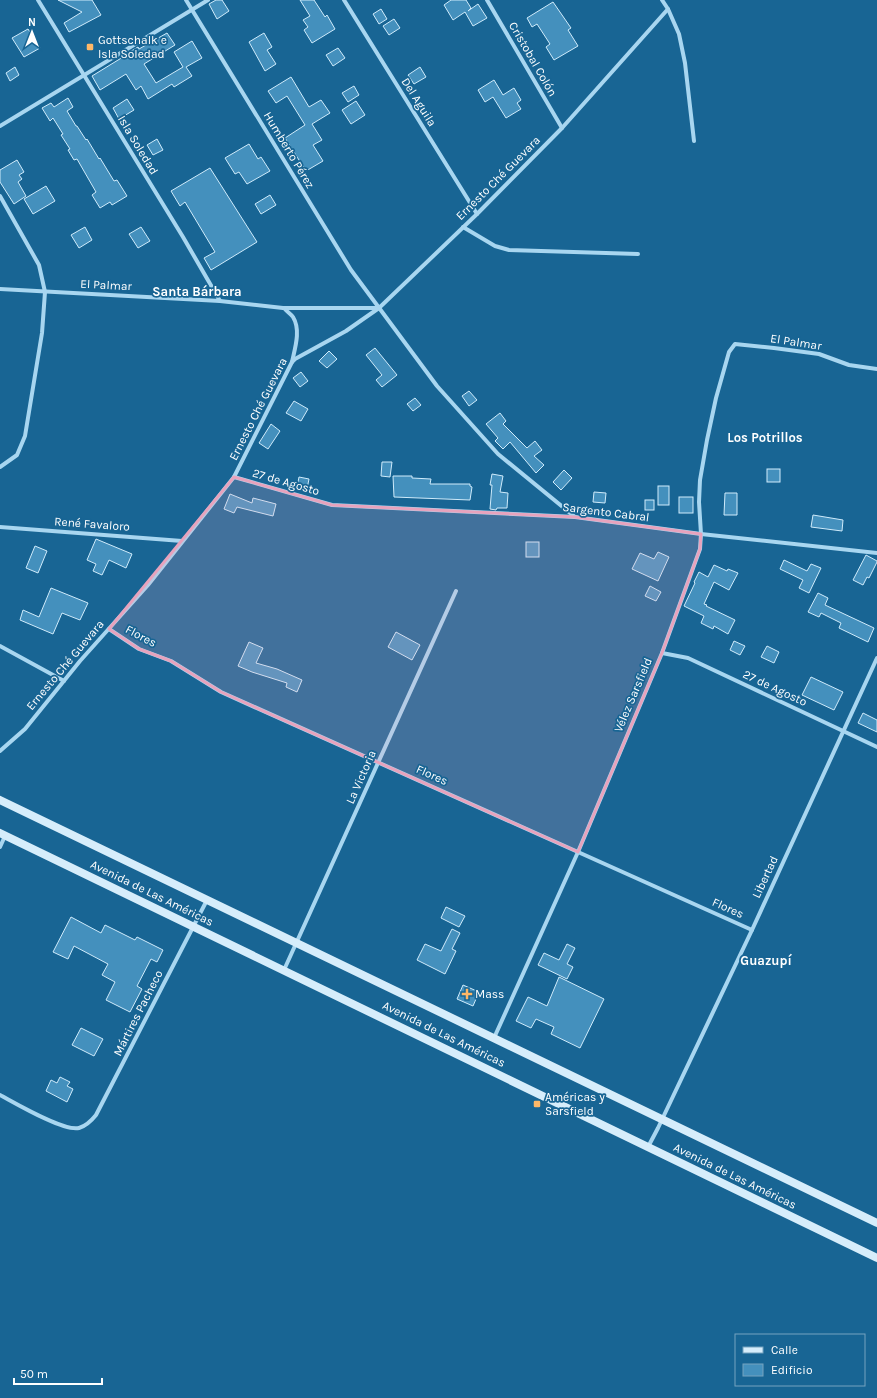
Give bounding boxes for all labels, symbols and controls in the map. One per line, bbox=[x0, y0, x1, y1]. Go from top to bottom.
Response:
north arrow bbox=[12, 12, 52, 52]
text: N bbox=[28, 16, 36, 29]
street label: Cristobal Colón bbox=[506, 19, 560, 99]
place label: Gottschalk e Isla Soledad bbox=[98, 33, 167, 61]
marker: Gottschalk e Isla Soledad bbox=[85, 42, 95, 52]
street label: Del Aguila bbox=[399, 75, 439, 129]
street label: Humberto Pérez bbox=[261, 109, 318, 191]
street label: Isla Soledad bbox=[115, 113, 161, 177]
street label: Ernesto Ché Guevara bbox=[453, 133, 543, 223]
street label: El Palmar bbox=[80, 277, 133, 293]
district label: Santa Bárbara bbox=[152, 284, 242, 299]
street label: El Palmar bbox=[769, 331, 823, 353]
street label: Ernesto Ché Guevara bbox=[226, 355, 290, 463]
district label: Los Potrillos bbox=[727, 430, 803, 445]
street label: 27 de Agosto bbox=[251, 466, 321, 498]
street label: Sargento Cabral bbox=[562, 500, 650, 524]
street label: René Favaloro bbox=[54, 514, 130, 534]
street label: Ernesto Ché Guevara bbox=[23, 617, 107, 713]
street label: Flores bbox=[123, 622, 159, 650]
street label: Vélez Sarsfield bbox=[611, 656, 655, 734]
street label: 27 de Agosto bbox=[741, 667, 809, 709]
street label: La Victoria bbox=[343, 748, 379, 806]
street label: Flores bbox=[414, 762, 450, 788]
street label: Libertad bbox=[749, 854, 781, 900]
street label: Avenida de Las Américas bbox=[88, 857, 216, 929]
street label: Flores bbox=[710, 895, 746, 921]
district label: Guazupí bbox=[740, 953, 792, 968]
street label: Mártires Pacheco bbox=[110, 968, 166, 1058]
place label: Mass bbox=[475, 987, 504, 1001]
marker: Mass bbox=[462, 989, 472, 999]
street label: Avenida de Las Américas bbox=[380, 998, 508, 1070]
place label: Américas y Sarsfield bbox=[545, 1090, 605, 1118]
marker: Américas y Sarsfield bbox=[532, 1099, 542, 1109]
street label: Avenida de Las Américas bbox=[671, 1140, 799, 1212]
legend bbox=[735, 1334, 865, 1386]
text: Calle bbox=[771, 1343, 798, 1357]
scale bar bbox=[14, 1360, 102, 1386]
text: Edificio bbox=[771, 1363, 812, 1377]
text: 50 m bbox=[20, 1367, 48, 1381]

